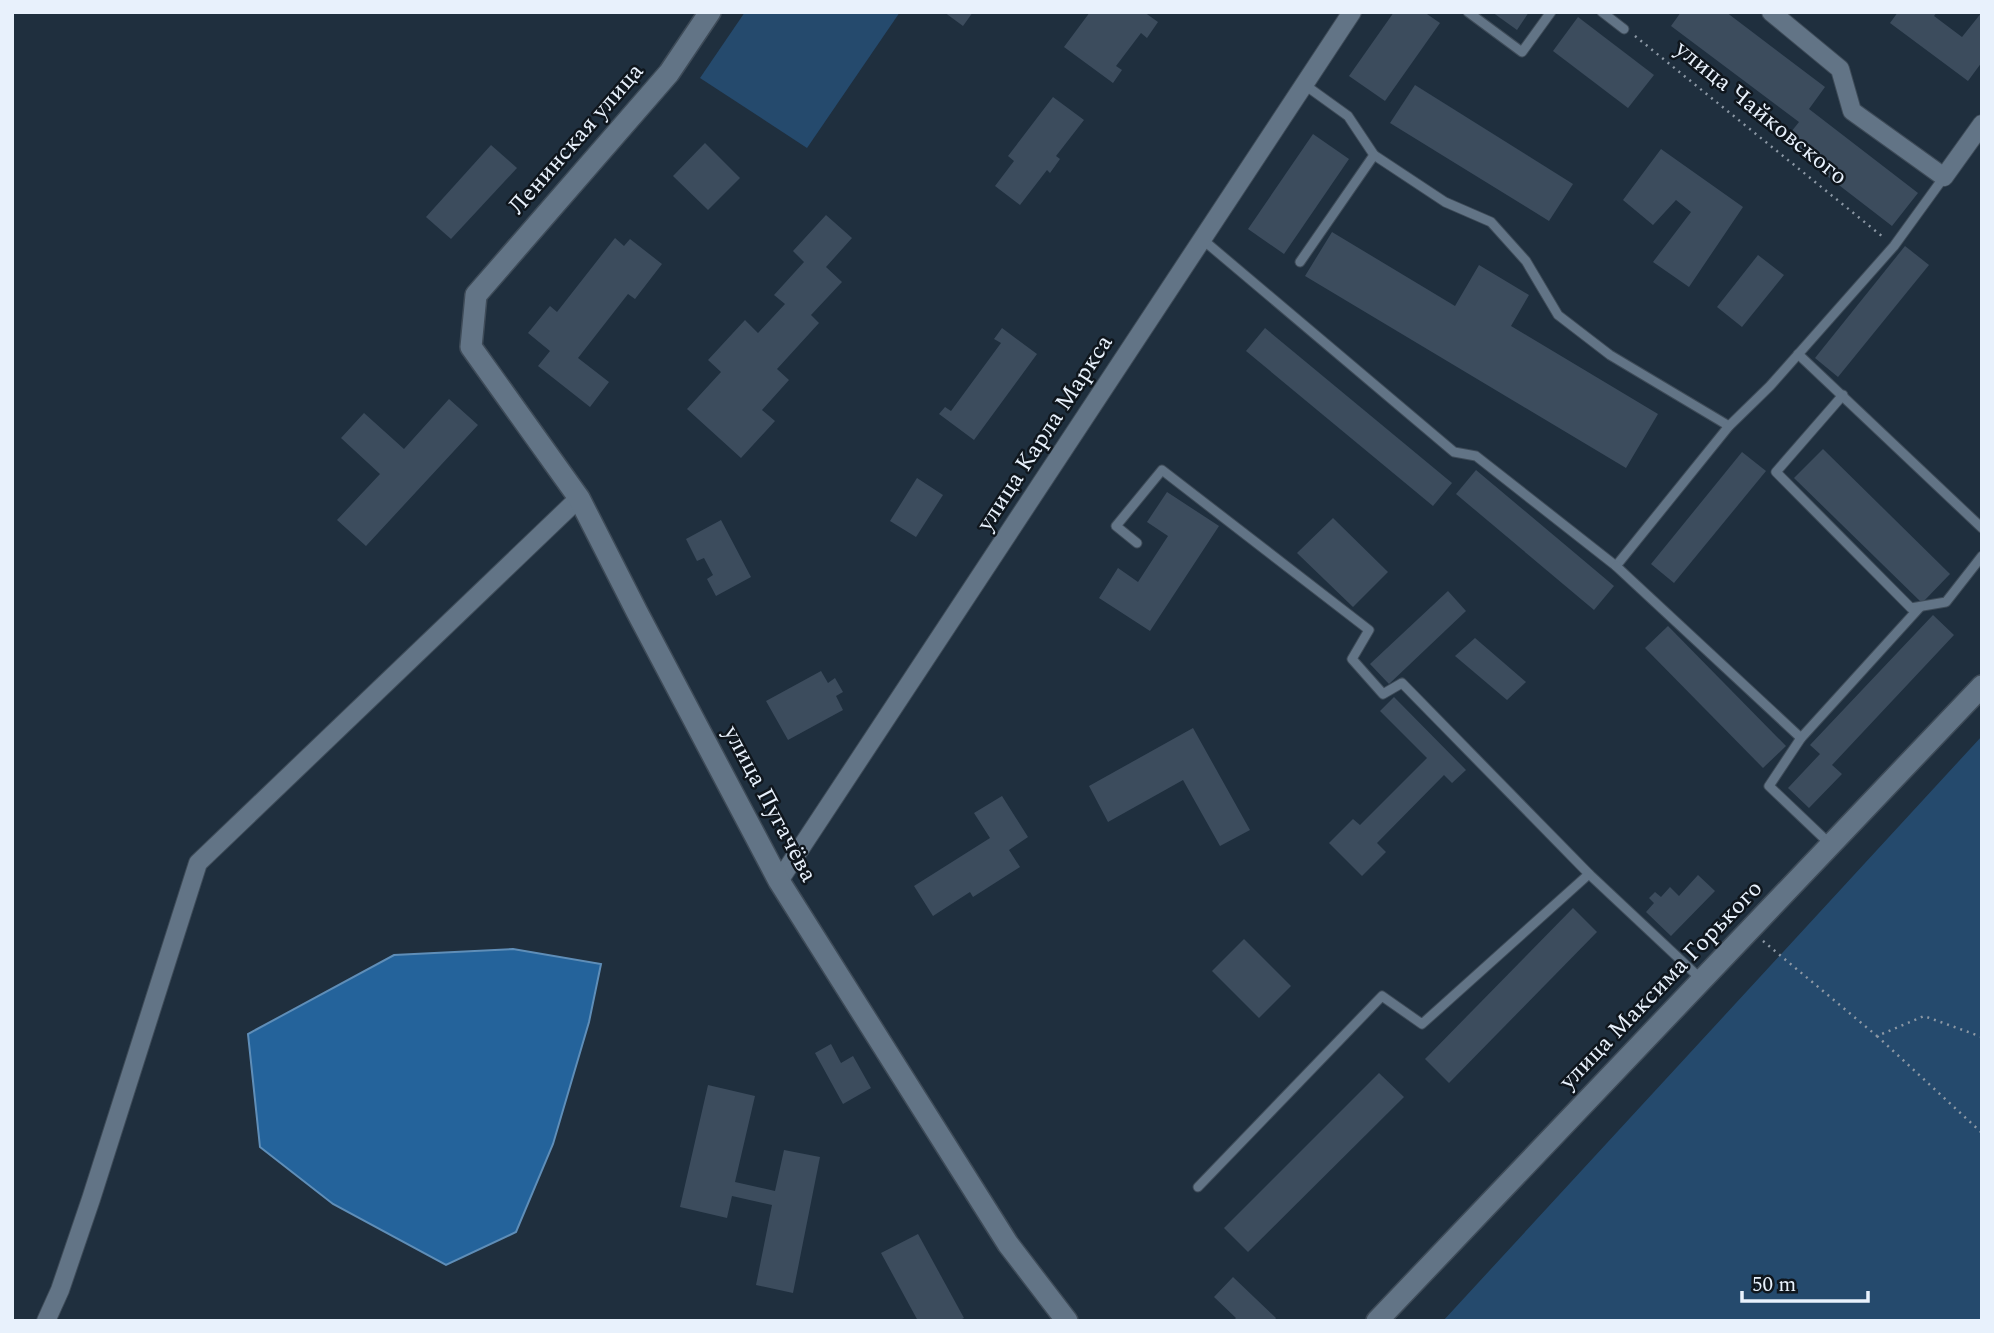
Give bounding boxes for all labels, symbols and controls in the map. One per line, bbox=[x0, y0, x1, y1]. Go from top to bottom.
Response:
street label: улица Чайковского bbox=[1666, 31, 1855, 194]
street label: Ленинская улица bbox=[500, 55, 653, 223]
street label: улица Карла Маркса bbox=[967, 327, 1122, 539]
street label: улица Пугачёва bbox=[713, 718, 827, 889]
street label: улица Максима Горького bbox=[1550, 872, 1771, 1099]
scale bar bbox=[1742, 1260, 1868, 1304]
text: 50 m bbox=[1752, 1269, 1796, 1301]

